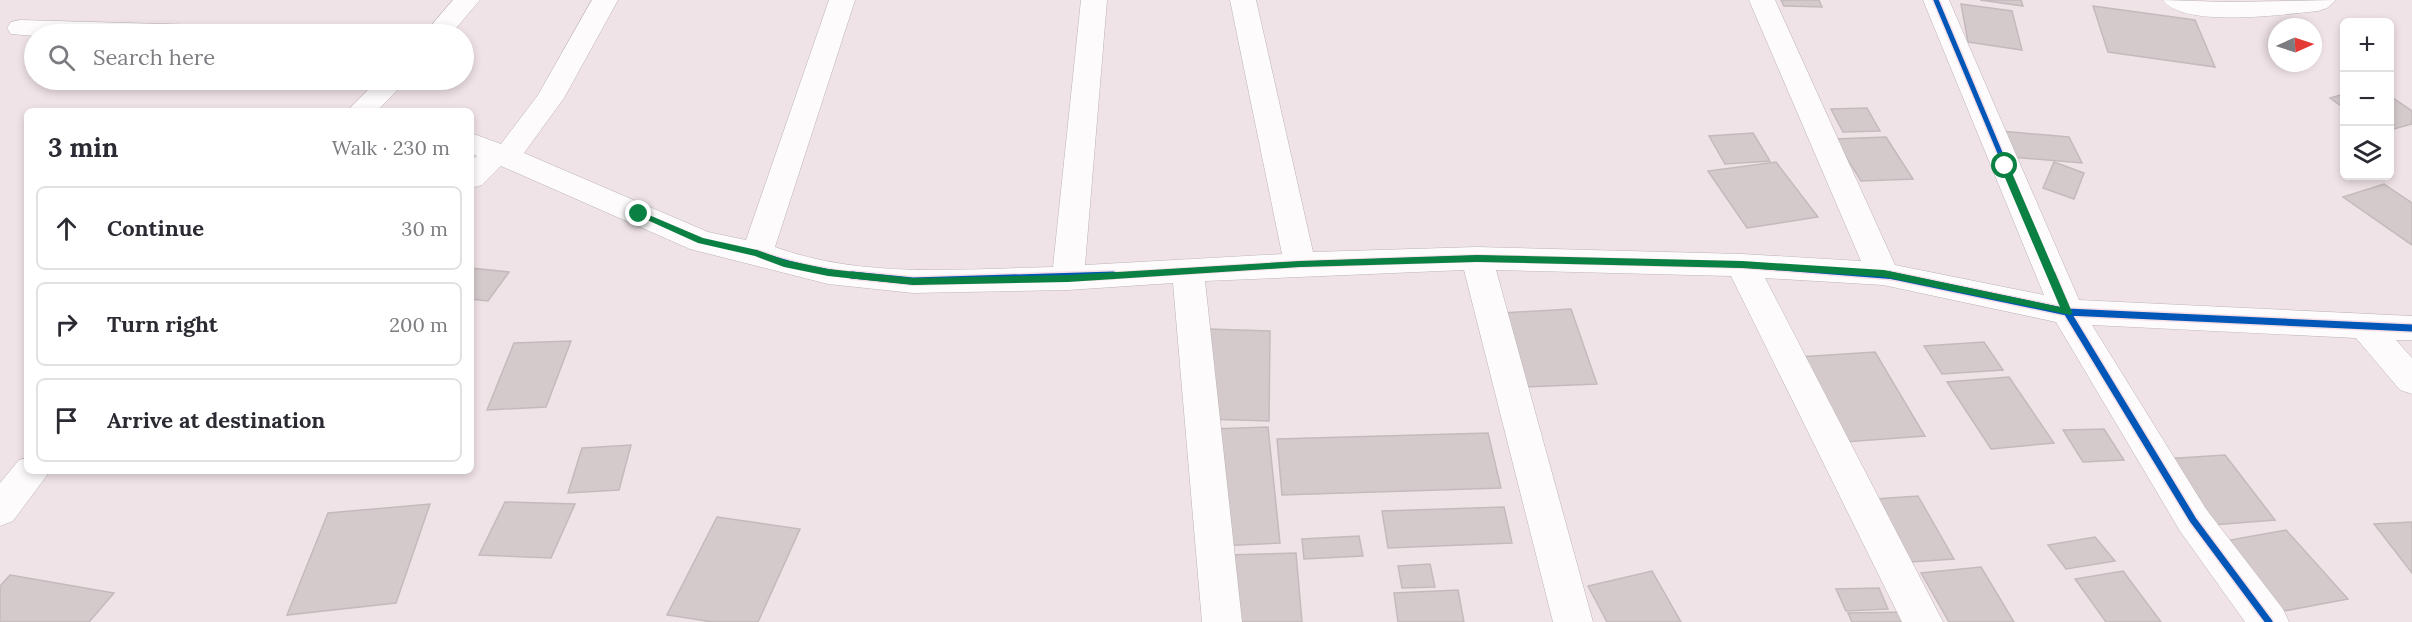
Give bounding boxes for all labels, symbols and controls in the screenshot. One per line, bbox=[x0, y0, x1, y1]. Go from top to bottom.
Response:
north arrow bbox=[2268, 18, 2322, 72]
map controls bbox=[2340, 18, 2394, 180]
button: + bbox=[2340, 18, 2394, 72]
search box bbox=[24, 24, 474, 90]
icon: search bbox=[45, 41, 78, 74]
text: Search here bbox=[93, 43, 215, 71]
button: − bbox=[2340, 72, 2394, 126]
button: layers bbox=[2340, 126, 2394, 180]
text: 3 min bbox=[48, 131, 118, 164]
text: Walk · 230 m bbox=[332, 135, 450, 160]
route start bbox=[1991, 152, 2017, 178]
route end bbox=[625, 200, 651, 226]
icon: ahead bbox=[50, 212, 83, 245]
text: Continue bbox=[107, 214, 204, 242]
text: 30 m bbox=[401, 216, 448, 241]
icon: right bbox=[50, 308, 83, 341]
text: Turn right bbox=[107, 310, 218, 338]
text: 200 m bbox=[389, 312, 448, 337]
icon: arrive bbox=[50, 404, 83, 437]
text: Arrive at destination bbox=[107, 406, 325, 434]

